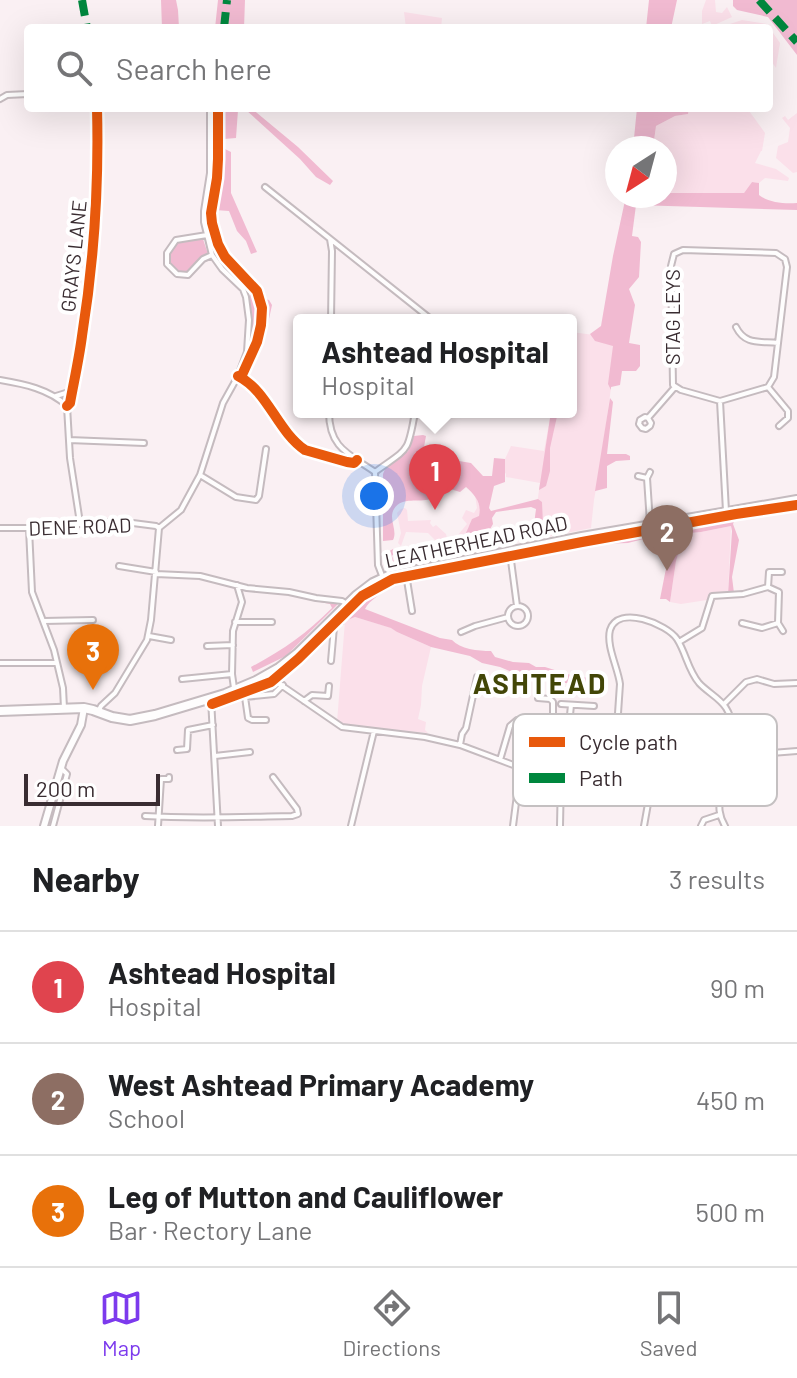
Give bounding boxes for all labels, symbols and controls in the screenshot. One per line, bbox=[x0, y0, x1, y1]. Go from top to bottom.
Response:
search box bbox=[24, 24, 773, 112]
icon: search bbox=[52, 46, 96, 90]
text: Search here bbox=[116, 50, 272, 86]
north arrow bbox=[605, 136, 677, 208]
street label: GRAYS LANE bbox=[55, 199, 91, 313]
street label: STAG LEYS bbox=[660, 269, 684, 365]
popup bbox=[293, 314, 577, 418]
text: Ashtead Hospital bbox=[321, 333, 549, 369]
text: Hospital bbox=[321, 369, 415, 400]
pin: 1 bbox=[409, 444, 461, 510]
your location bbox=[354, 476, 394, 516]
pin: 2 bbox=[641, 505, 693, 571]
street label: LEATHERHEAD ROAD bbox=[383, 510, 569, 572]
street label: DENE ROAD bbox=[28, 512, 132, 540]
pin: 3 bbox=[67, 624, 119, 690]
district label: ASHTEAD bbox=[473, 666, 607, 700]
legend bbox=[513, 714, 777, 806]
text: Cycle path bbox=[579, 728, 678, 754]
text: Path bbox=[579, 764, 623, 790]
scale bar bbox=[24, 770, 160, 806]
text: 200 m bbox=[36, 775, 95, 801]
text: Nearby bbox=[32, 858, 140, 899]
text: 3 results bbox=[669, 863, 765, 894]
text: Ashtead Hospital bbox=[108, 954, 336, 990]
text: 1 bbox=[53, 972, 63, 1003]
text: 90 m bbox=[710, 972, 765, 1003]
text: Hospital bbox=[108, 990, 201, 1021]
text: West Ashtead Primary Academy bbox=[108, 1066, 534, 1102]
text: 2 bbox=[51, 1084, 65, 1115]
text: 450 m bbox=[696, 1084, 765, 1115]
text: School bbox=[108, 1102, 185, 1133]
text: Leg of Mutton and Cauliflower bbox=[108, 1178, 503, 1214]
text: 3 bbox=[51, 1196, 65, 1227]
text: 500 m bbox=[696, 1196, 765, 1227]
text: Bar · Rectory Lane bbox=[108, 1214, 312, 1245]
tab: Map bbox=[99, 1286, 143, 1360]
tab: Directions bbox=[342, 1286, 441, 1360]
tab: Saved bbox=[640, 1286, 697, 1360]

